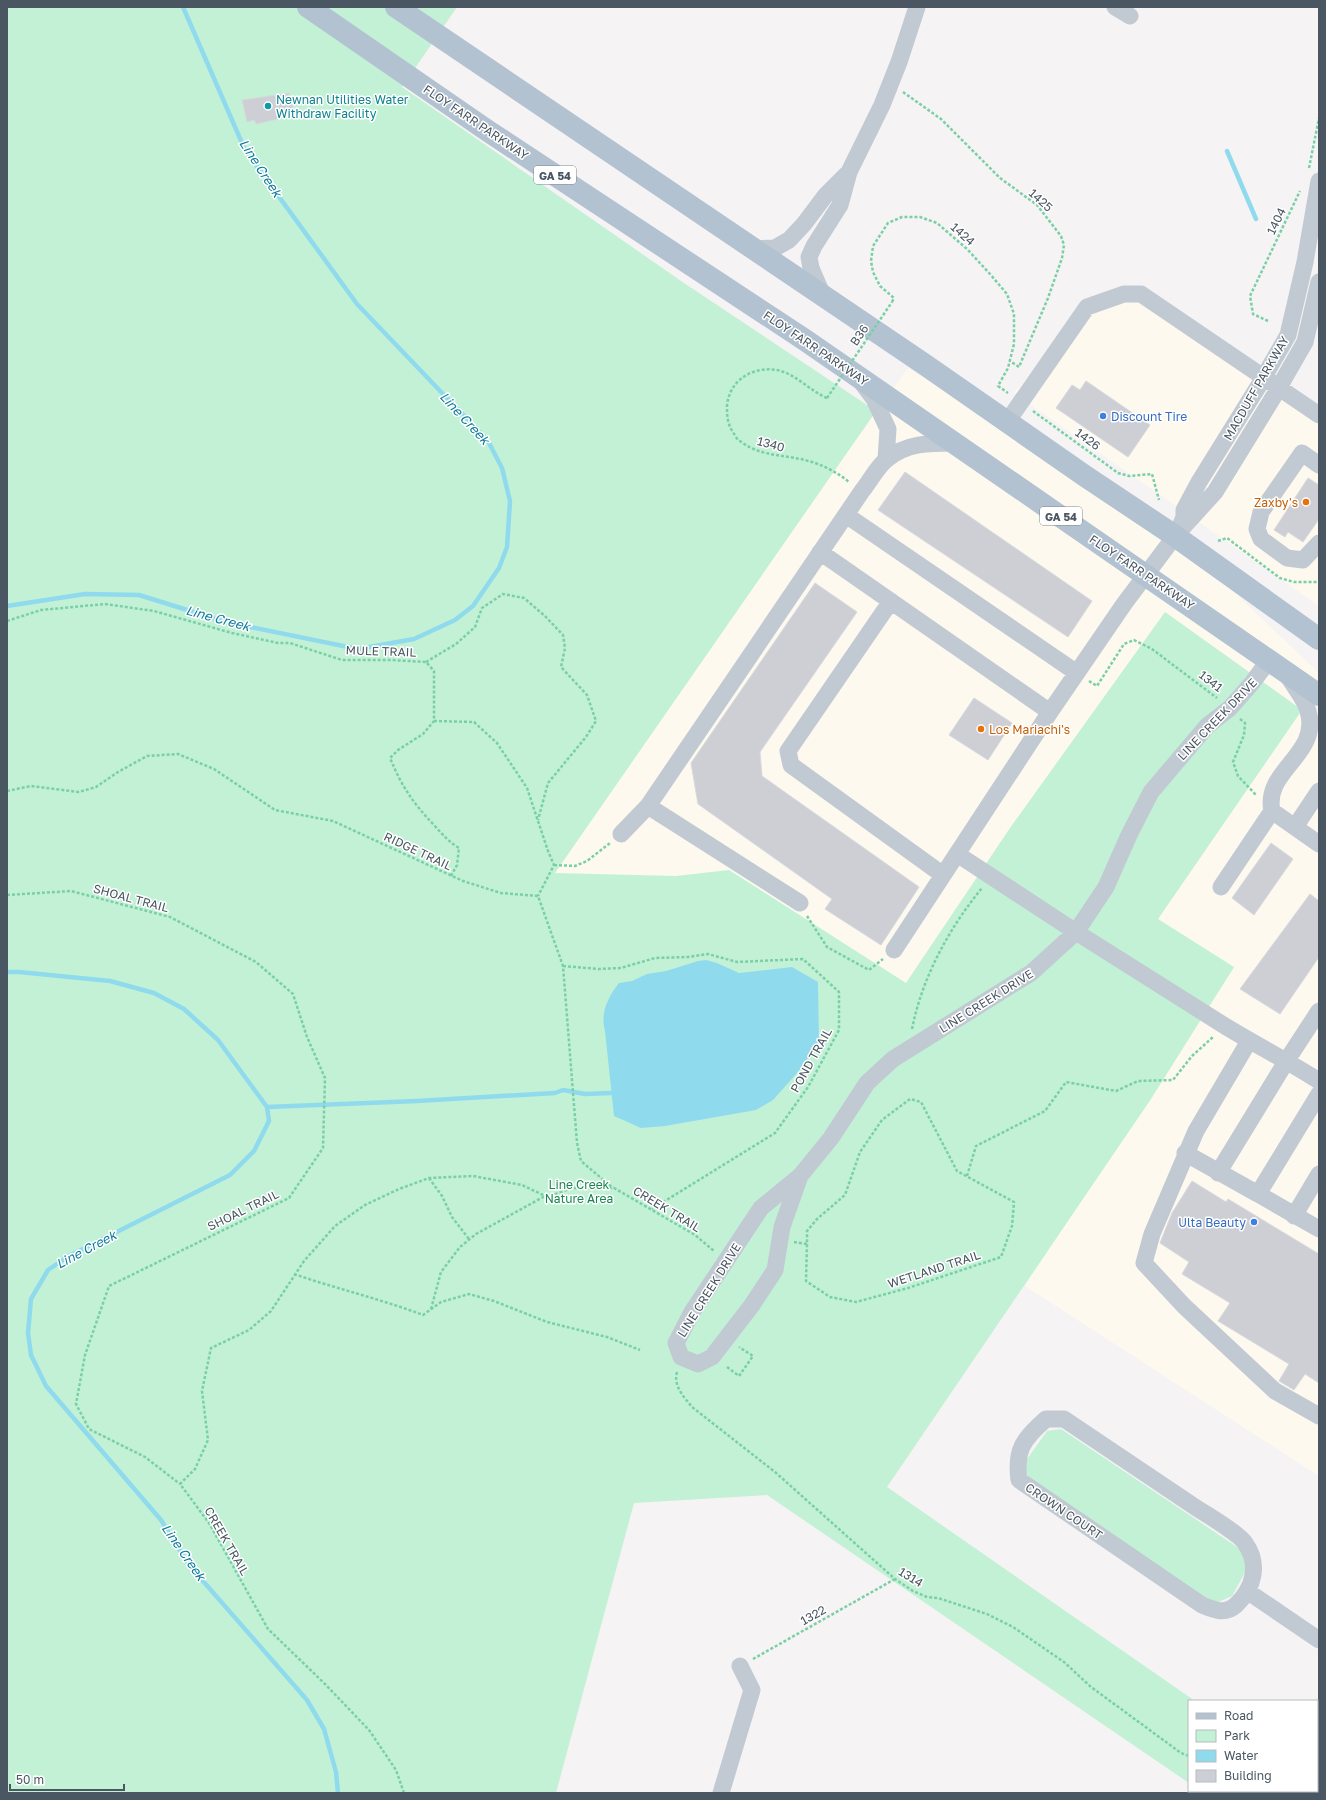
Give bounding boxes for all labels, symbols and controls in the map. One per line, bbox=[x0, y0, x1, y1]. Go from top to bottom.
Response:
street label: FLOY FARR PARKWAY bbox=[421, 81, 532, 163]
place label: Newnan Utilities Water Withdraw Facility bbox=[276, 92, 409, 121]
marker: Newnan Utilities Water Withdraw Facility bbox=[263, 101, 273, 111]
water label: Line Creek bbox=[236, 136, 287, 201]
road number: GA 54 bbox=[534, 166, 576, 184]
street label: 1425 bbox=[1026, 185, 1056, 215]
street label: 1404 bbox=[1263, 205, 1289, 237]
street label: 1424 bbox=[948, 219, 978, 249]
street label: FLOY FARR PARKWAY bbox=[761, 307, 872, 389]
street label: B36 bbox=[847, 322, 871, 348]
street label: MACDUFF PARKWAY bbox=[1220, 333, 1292, 443]
water label: Line Creek bbox=[437, 388, 494, 449]
place label: Discount Tire bbox=[1111, 409, 1187, 424]
marker: Discount Tire bbox=[1098, 411, 1108, 421]
street label: 1426 bbox=[1073, 425, 1103, 453]
street label: 1340 bbox=[756, 433, 786, 455]
place label: Zaxby's bbox=[1254, 495, 1298, 510]
marker: Zaxby's bbox=[1301, 497, 1311, 507]
road number: GA 54 bbox=[1040, 507, 1082, 525]
street label: FLOY FARR PARKWAY bbox=[1087, 531, 1198, 613]
water label: Line Creek bbox=[184, 602, 253, 635]
street label: MULE TRAIL bbox=[346, 642, 417, 660]
street label: 1341 bbox=[1196, 667, 1226, 695]
street label: LINE CREEK DRIVE bbox=[1174, 675, 1260, 763]
place label: Los Mariachi's bbox=[989, 722, 1070, 737]
marker: Los Mariachi's bbox=[976, 724, 986, 734]
street label: RIDGE TRAIL bbox=[382, 829, 455, 873]
street label: SHOAL TRAIL bbox=[92, 881, 171, 915]
street label: LINE CREEK DRIVE bbox=[936, 966, 1036, 1036]
street label: POND TRAIL bbox=[787, 1025, 835, 1095]
park label: Line Creek Nature Area bbox=[545, 1177, 613, 1206]
street label: CREEK TRAIL bbox=[630, 1183, 704, 1235]
street label: SHOAL TRAIL bbox=[205, 1186, 281, 1234]
place label: Ulta Beauty bbox=[1178, 1215, 1246, 1230]
marker: Ulta Beauty bbox=[1249, 1217, 1259, 1227]
water label: Line Creek bbox=[53, 1226, 120, 1272]
street label: LINE CREEK DRIVE bbox=[674, 1240, 744, 1340]
street label: WETLAND TRAIL bbox=[886, 1247, 982, 1291]
street label: CROWN COURT bbox=[1022, 1480, 1106, 1543]
street label: CREEK TRAIL bbox=[201, 1504, 253, 1578]
water label: Line Creek bbox=[159, 1520, 210, 1585]
street label: 1314 bbox=[896, 1564, 926, 1590]
street label: 1322 bbox=[798, 1602, 828, 1628]
legend bbox=[1188, 1700, 1318, 1792]
text: Road bbox=[1224, 1708, 1253, 1723]
text: Park bbox=[1224, 1728, 1250, 1743]
text: Water bbox=[1224, 1748, 1258, 1763]
scale bar bbox=[10, 1766, 124, 1792]
text: Building bbox=[1224, 1768, 1272, 1783]
text: 50 m bbox=[16, 1772, 44, 1787]

